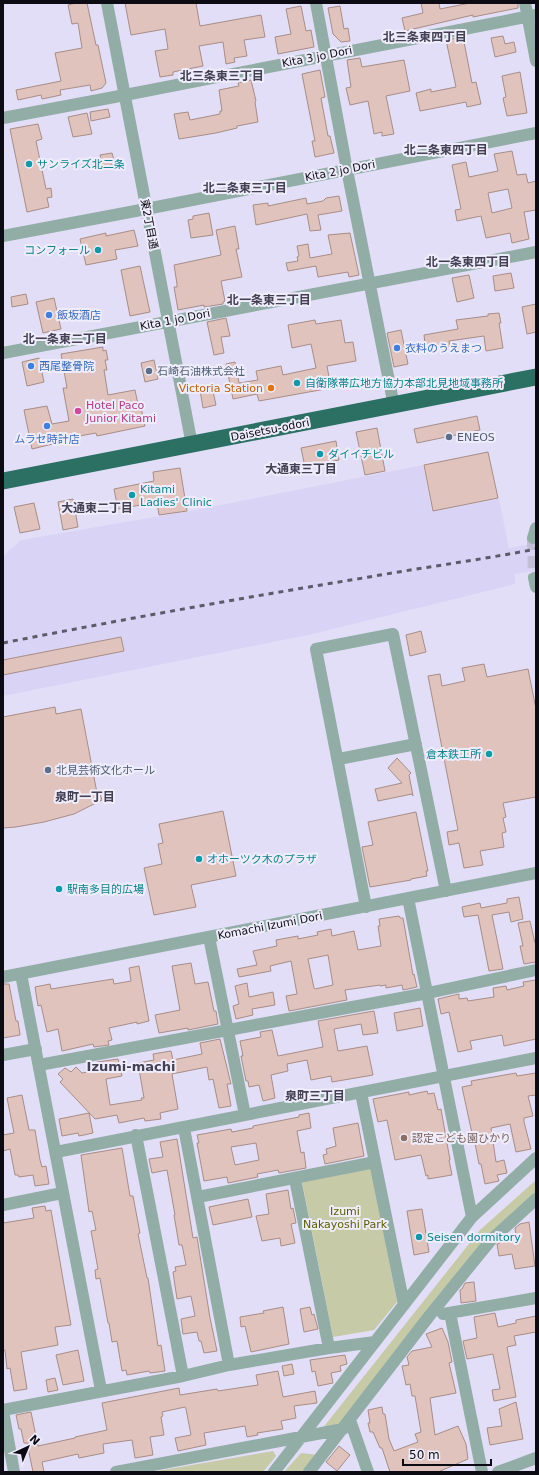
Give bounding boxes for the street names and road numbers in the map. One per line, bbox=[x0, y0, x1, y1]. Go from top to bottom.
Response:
street label: Kita 3 jo Dori bbox=[281, 44, 353, 70]
street label: Kita 2 jo Dori bbox=[304, 158, 376, 184]
street label: 東2丁目通 bbox=[138, 198, 160, 250]
street label: Kita 1 jo Dori bbox=[139, 307, 211, 333]
street label: Daisetsu-odori bbox=[230, 416, 310, 444]
street label: Komachi Izumi Dori bbox=[217, 909, 323, 943]

